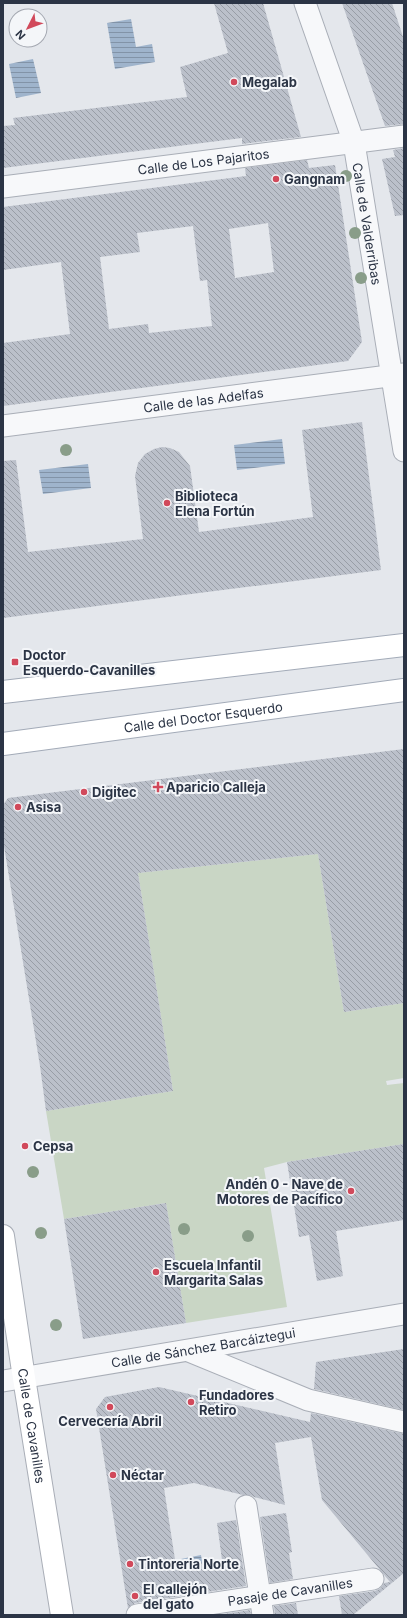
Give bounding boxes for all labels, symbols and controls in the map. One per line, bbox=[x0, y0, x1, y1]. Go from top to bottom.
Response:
north arrow bbox=[8, 8, 48, 48]
text: N bbox=[13, 27, 29, 42]
place label: Megalab bbox=[242, 74, 297, 90]
marker: Megalab bbox=[229, 77, 239, 87]
street label: Calle de Los Pajaritos bbox=[137, 145, 270, 178]
street label: Calle de Valderribas bbox=[349, 161, 385, 286]
place label: Gangnam bbox=[284, 171, 345, 187]
marker: Gangnam bbox=[271, 174, 281, 184]
street label: Calle de las Adelfas bbox=[142, 384, 265, 416]
place label: Biblioteca Elena Fortún bbox=[175, 488, 255, 519]
marker: Biblioteca Elena Fortún bbox=[162, 498, 172, 508]
place label: Doctor Esquerdo-Cavanilles bbox=[23, 647, 155, 678]
marker: Doctor Esquerdo-Cavanilles bbox=[10, 657, 20, 667]
street label: Calle del Doctor Esquerdo bbox=[123, 698, 284, 736]
place label: Aparicio Calleja bbox=[166, 779, 266, 795]
marker: Aparicio Calleja bbox=[153, 782, 163, 792]
place label: Digitec bbox=[92, 784, 137, 800]
marker: Digitec bbox=[79, 787, 89, 797]
place label: Asisa bbox=[26, 799, 61, 815]
marker: Asisa bbox=[13, 802, 23, 812]
place label: Cepsa bbox=[33, 1138, 73, 1154]
marker: Cepsa bbox=[20, 1141, 30, 1151]
place label: Andén 0 - Nave de Motores de Pacífico bbox=[217, 1176, 343, 1207]
marker: Andén 0 - Nave de Motores de Pacífico bbox=[346, 1186, 356, 1196]
place label: Escuela Infantil Margarita Salas bbox=[164, 1257, 263, 1288]
marker: Escuela Infantil Margarita Salas bbox=[151, 1267, 161, 1277]
street label: Calle de Sánchez Barcáiztegui bbox=[110, 1324, 297, 1371]
street label: Calle de Cavanilles bbox=[15, 1367, 49, 1485]
place label: Fundadores Retiro bbox=[199, 1387, 274, 1418]
marker: Fundadores Retiro bbox=[186, 1397, 196, 1407]
marker: Cervecería Abril bbox=[105, 1402, 115, 1412]
place label: Cervecería Abril bbox=[58, 1413, 162, 1429]
place label: Néctar bbox=[121, 1467, 165, 1483]
marker: Néctar bbox=[108, 1470, 118, 1480]
place label: Tintoreria Norte bbox=[138, 1556, 239, 1572]
marker: Tintoreria Norte bbox=[125, 1559, 135, 1569]
street label: Pasaje de Cavanilles bbox=[227, 1574, 354, 1609]
place label: El callejón del gato bbox=[143, 1581, 207, 1612]
marker: El callejón del gato bbox=[130, 1591, 140, 1601]

